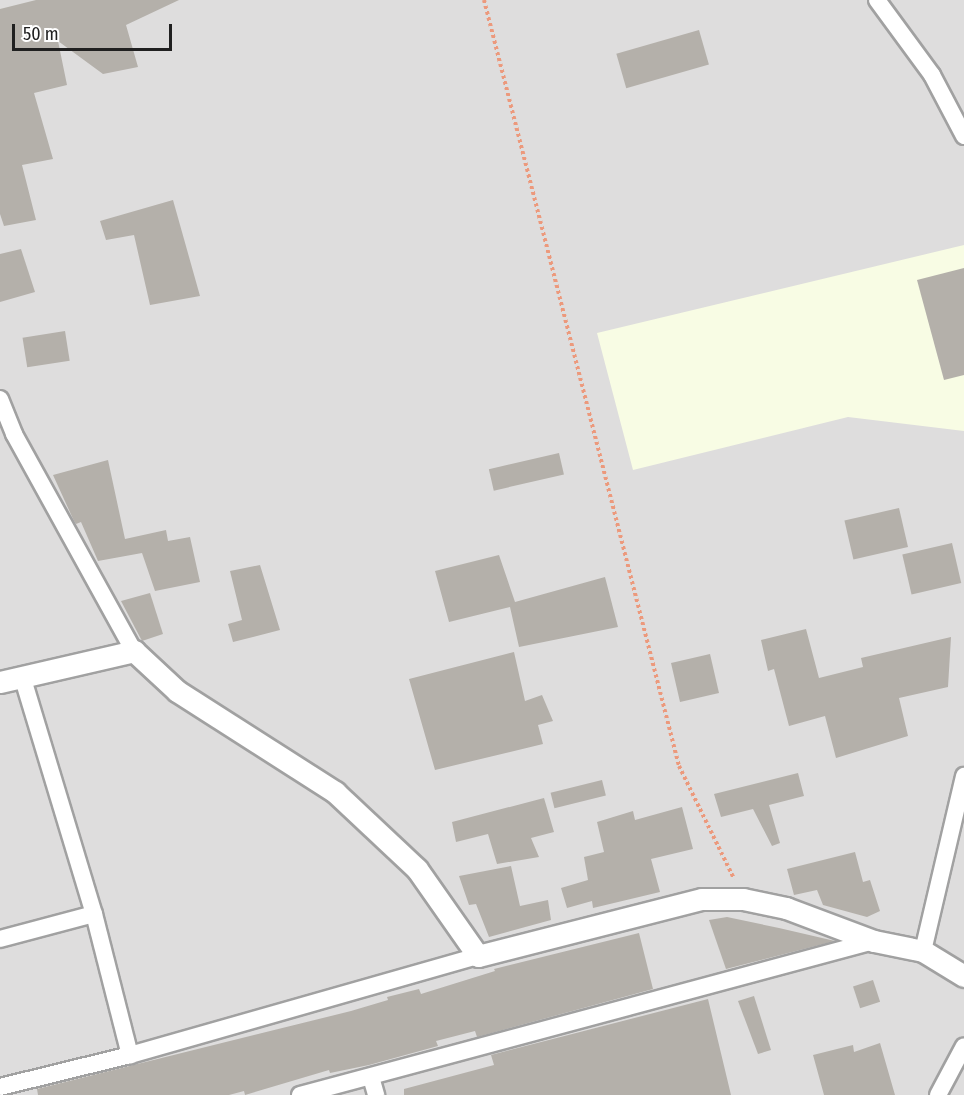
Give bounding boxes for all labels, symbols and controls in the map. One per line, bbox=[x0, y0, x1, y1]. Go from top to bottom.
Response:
scale bar bbox=[15, 12, 176, 50]
text: 50 m bbox=[23, 23, 59, 45]

